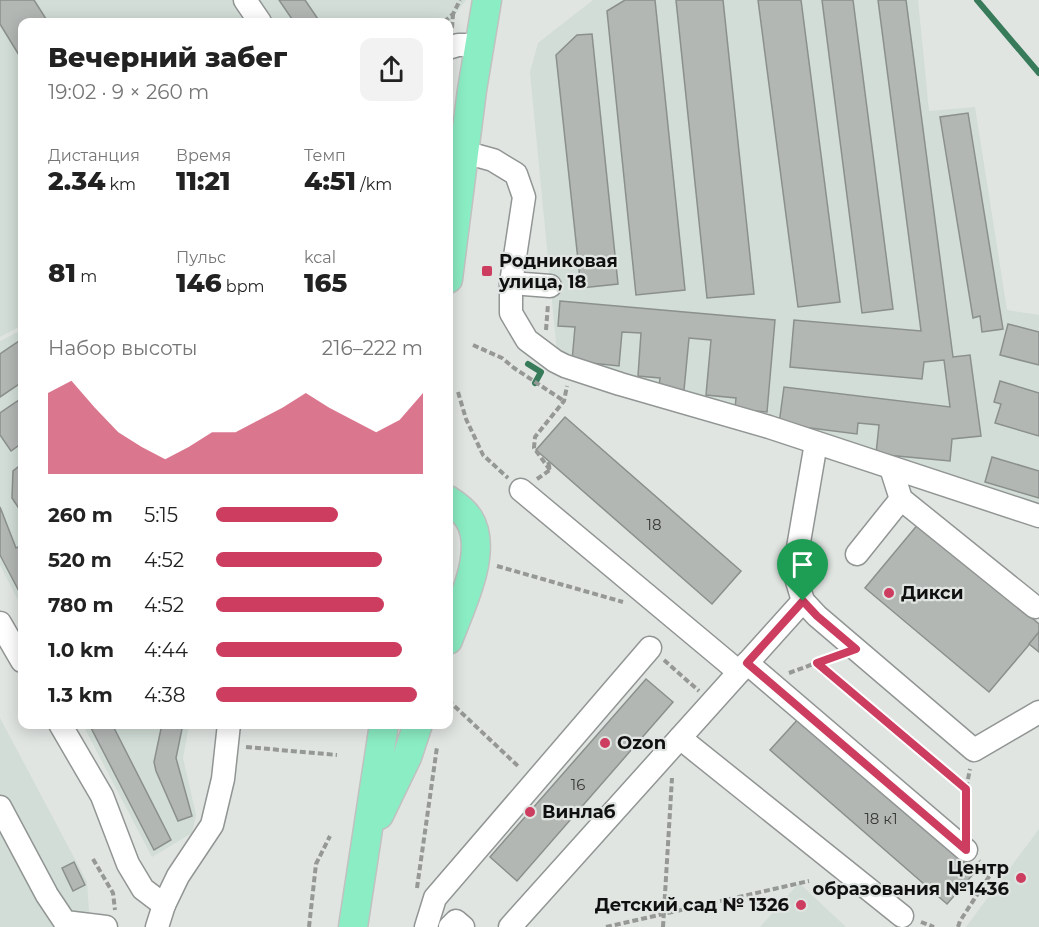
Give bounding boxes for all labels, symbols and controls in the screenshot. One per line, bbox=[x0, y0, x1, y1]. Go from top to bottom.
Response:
button: share bbox=[360, 38, 423, 101]
text: Вечерний забег bbox=[48, 41, 287, 74]
text: 19:02 · 9 × 260 m bbox=[48, 80, 209, 104]
text: Дистанция bbox=[48, 146, 140, 165]
text: Время bbox=[176, 146, 231, 165]
text: Темп bbox=[304, 146, 346, 165]
text: 2.34 bbox=[48, 165, 105, 197]
text: 11:21 bbox=[176, 165, 231, 197]
text: 4:51 bbox=[304, 165, 356, 197]
text: km bbox=[105, 175, 136, 194]
text: /km bbox=[356, 175, 392, 194]
text: Пульс bbox=[176, 248, 226, 267]
text: kcal bbox=[304, 248, 336, 267]
place label: Родниковая улица, 18 bbox=[498, 250, 618, 293]
text: 81 bbox=[48, 257, 76, 289]
marker: Родниковая улица, 18 bbox=[480, 264, 494, 278]
text: m bbox=[76, 267, 97, 286]
text: 146 bbox=[176, 267, 222, 299]
text: 165 bbox=[304, 267, 347, 299]
text: bpm bbox=[222, 277, 264, 296]
text: Набор высоты bbox=[48, 336, 197, 360]
text: 216–222 m bbox=[322, 336, 423, 360]
text: 260 m bbox=[48, 503, 113, 527]
text: 5:15 bbox=[144, 503, 178, 527]
house number: 18 bbox=[647, 515, 662, 534]
pin bbox=[777, 539, 828, 601]
text: 520 m bbox=[48, 548, 112, 572]
text: 4:52 bbox=[144, 548, 184, 572]
icon: arrive bbox=[786, 548, 819, 581]
place label: Дикси bbox=[901, 582, 963, 604]
marker: Дикси bbox=[882, 586, 896, 600]
text: 780 m bbox=[48, 593, 113, 617]
text: 4:52 bbox=[144, 593, 184, 617]
text: 1.0 km bbox=[48, 638, 114, 662]
text: 4:44 bbox=[144, 638, 188, 662]
text: 1.3 km bbox=[48, 683, 113, 707]
text: 4:38 bbox=[144, 683, 186, 707]
place label: Ozon bbox=[617, 732, 666, 754]
marker: Ozon bbox=[598, 736, 612, 750]
house number: 16 bbox=[571, 775, 585, 794]
place label: Винлаб bbox=[542, 801, 616, 823]
marker: Винлаб bbox=[523, 805, 537, 819]
house number: 18 к1 bbox=[864, 809, 898, 828]
place label: Центр образования №1436 bbox=[812, 857, 1010, 900]
marker: Центр образования №1436 bbox=[1014, 871, 1028, 885]
place label: Детский сад № 1326 bbox=[595, 894, 790, 916]
marker: Детский сад № 1326 bbox=[794, 898, 808, 912]

